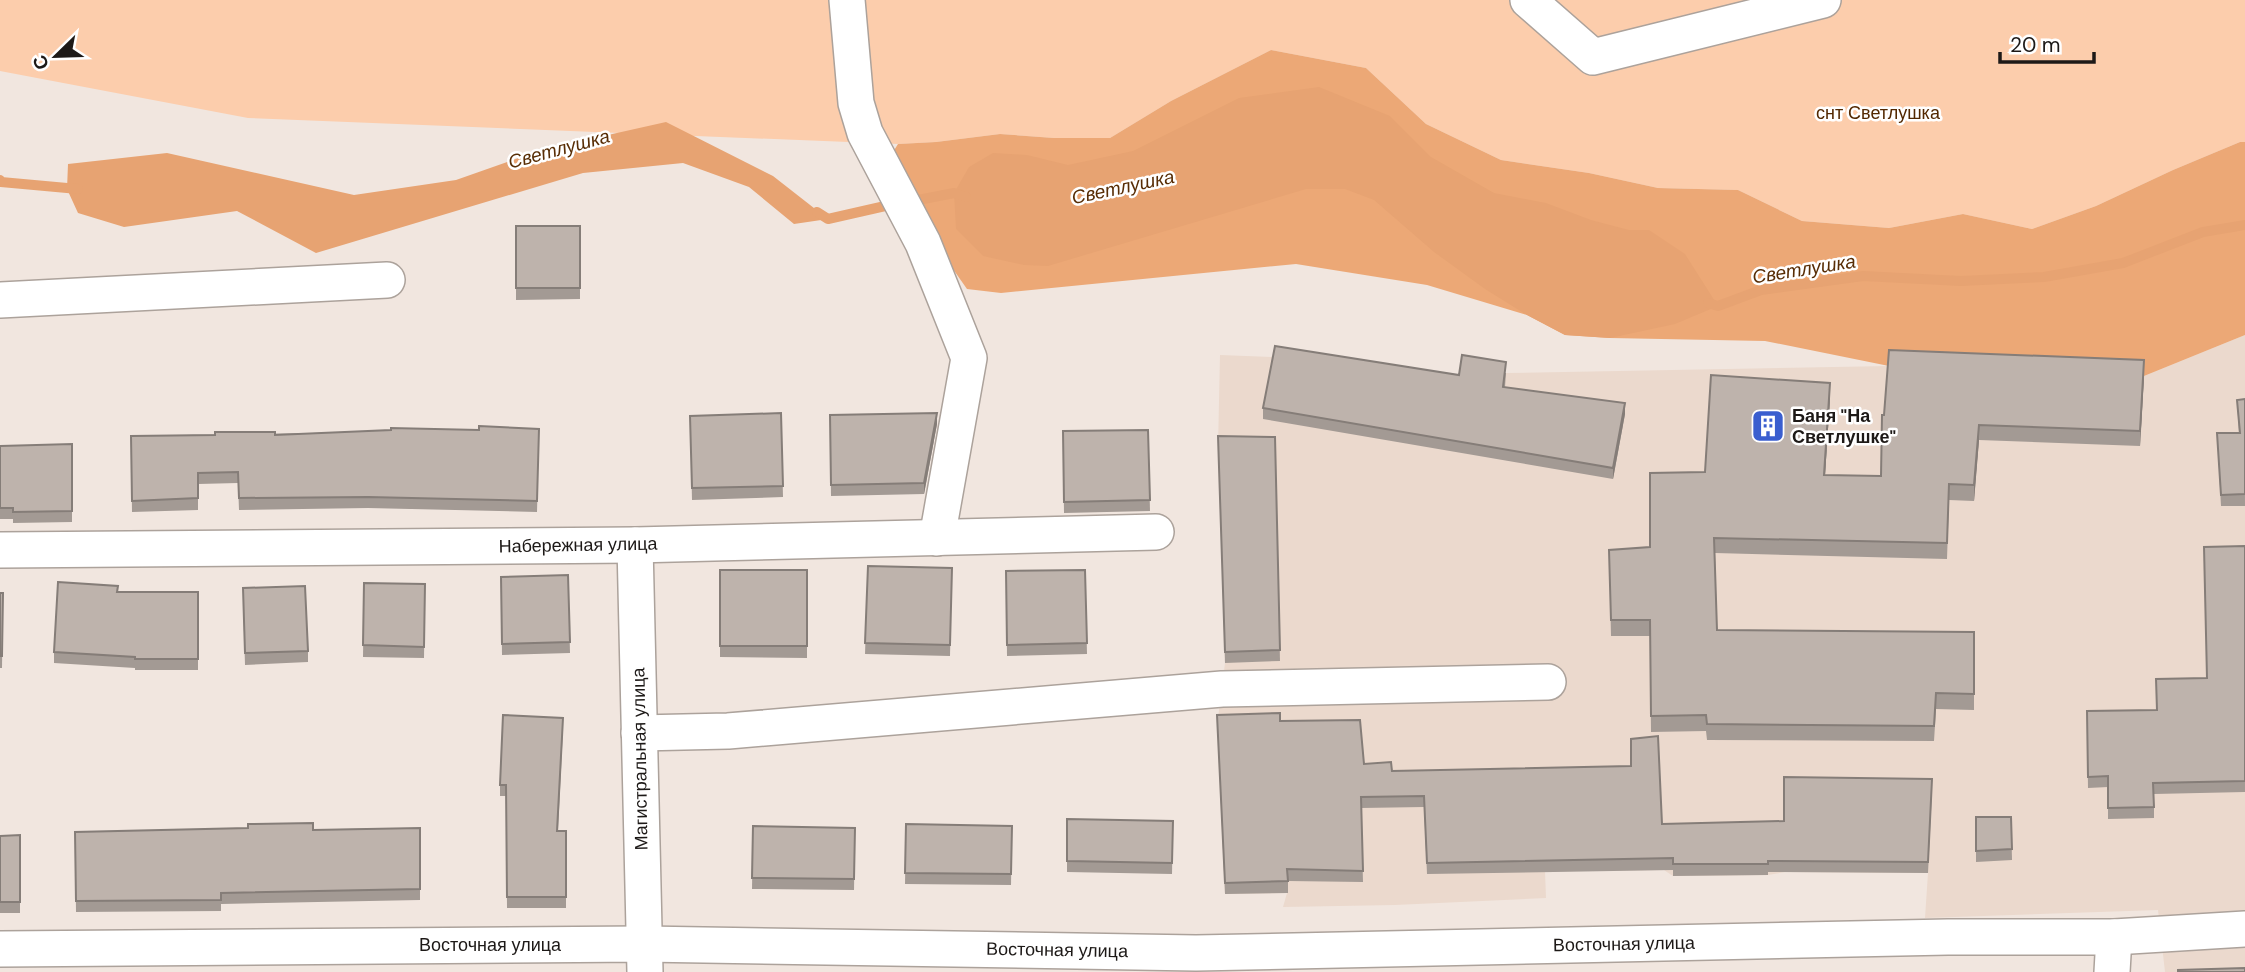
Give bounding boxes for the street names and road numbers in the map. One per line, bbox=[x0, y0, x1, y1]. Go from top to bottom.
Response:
street label: Набережная улица bbox=[498, 532, 659, 558]
street label: Магистральная улица bbox=[626, 666, 654, 851]
street label: Восточная улица bbox=[1553, 931, 1696, 957]
street label: Восточная улица bbox=[419, 933, 562, 957]
street label: Восточная улица bbox=[986, 937, 1129, 963]

